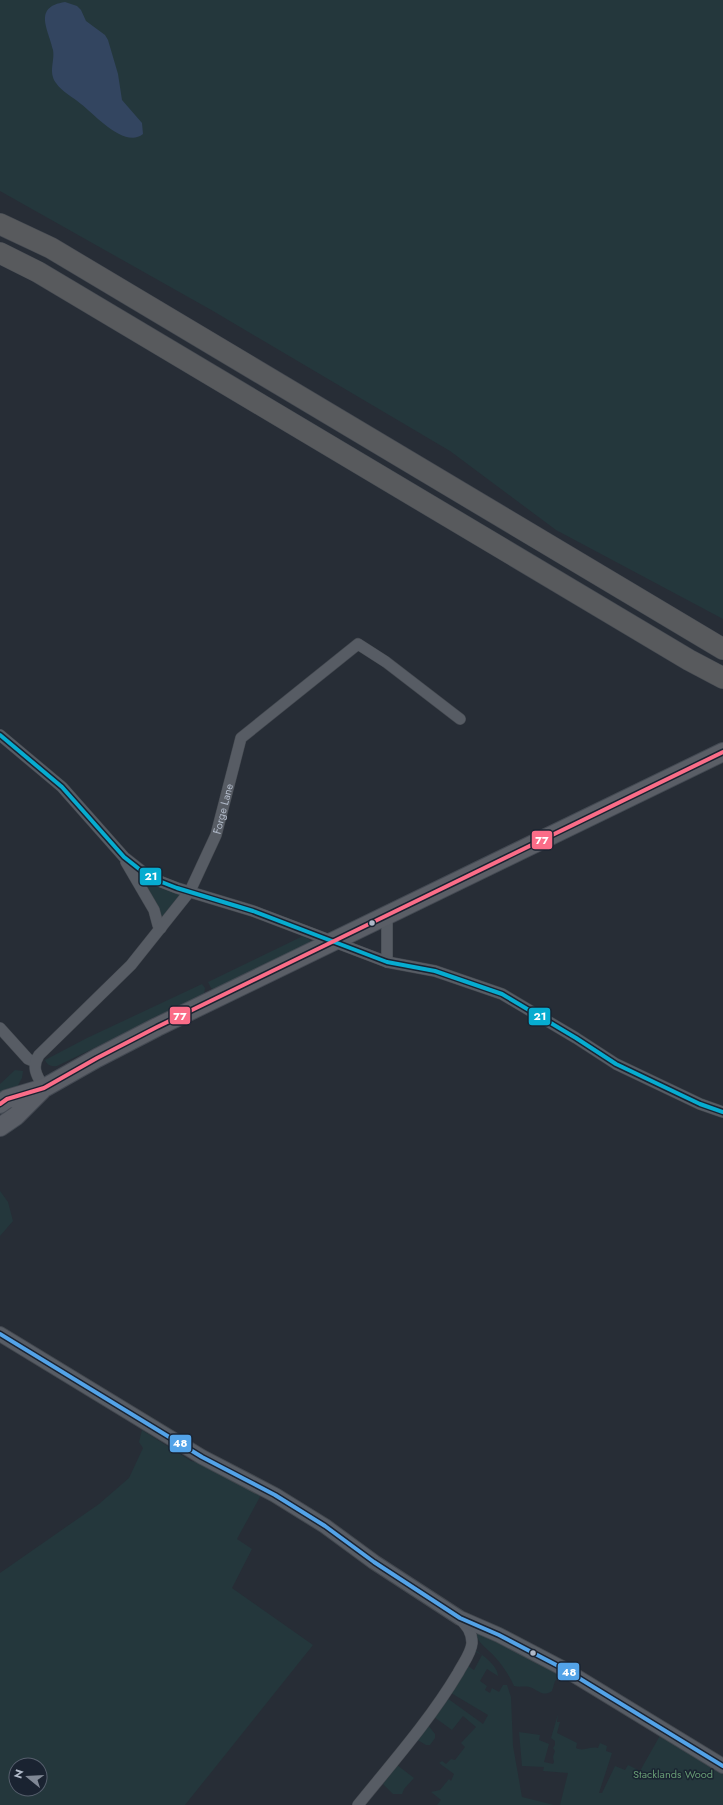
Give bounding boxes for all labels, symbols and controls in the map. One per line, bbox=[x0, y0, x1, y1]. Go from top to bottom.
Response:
street label: Forge Lane bbox=[209, 781, 237, 836]
line badge: 77 bbox=[531, 830, 553, 850]
text: 77 bbox=[535, 832, 549, 848]
line badge: 21 bbox=[139, 867, 162, 886]
text: 21 bbox=[145, 868, 157, 884]
unlabelled marker bbox=[367, 918, 377, 928]
line badge: 77 bbox=[169, 1006, 191, 1025]
line badge: 21 bbox=[528, 1007, 551, 1026]
text: 77 bbox=[173, 1008, 187, 1024]
text: 21 bbox=[534, 1008, 546, 1024]
line badge: 48 bbox=[169, 1434, 192, 1453]
text: 48 bbox=[173, 1435, 187, 1451]
unlabelled marker bbox=[528, 1648, 538, 1658]
line badge: 48 bbox=[557, 1662, 580, 1681]
text: 48 bbox=[562, 1664, 576, 1680]
north arrow bbox=[8, 1757, 48, 1797]
park label: Stacklands Wood bbox=[633, 1766, 713, 1782]
text: N bbox=[10, 1767, 27, 1781]

